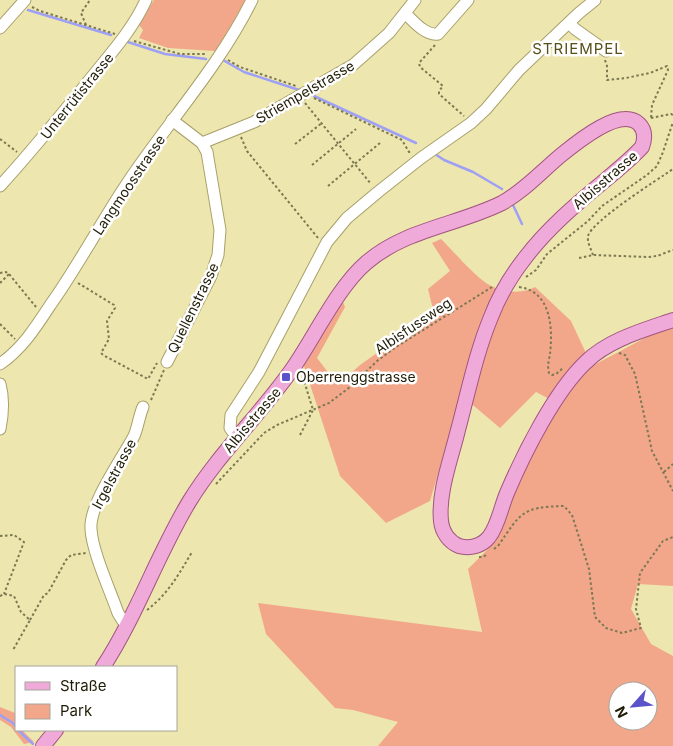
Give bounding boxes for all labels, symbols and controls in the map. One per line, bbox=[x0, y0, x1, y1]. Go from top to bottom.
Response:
district label: STRIEMPEL bbox=[532, 39, 624, 58]
street label: Unterrütistrasse bbox=[37, 49, 117, 142]
street label: Striempelstrasse bbox=[252, 56, 357, 127]
street label: Langmoosstrasse bbox=[89, 131, 168, 238]
street label: Albisstrasse bbox=[569, 147, 641, 212]
street label: Quellenstrasse bbox=[163, 260, 222, 356]
street label: Albisfussweg bbox=[371, 294, 454, 357]
place label: Oberrenggstrasse bbox=[296, 368, 416, 385]
marker: Oberrenggstrasse bbox=[280, 371, 292, 383]
street label: Albisstrasse bbox=[219, 383, 284, 456]
street label: Irgelstrasse bbox=[88, 436, 139, 512]
legend bbox=[15, 666, 178, 731]
text: Straße bbox=[60, 676, 107, 695]
north arrow bbox=[608, 681, 658, 731]
text: Park bbox=[60, 701, 93, 720]
text: N bbox=[611, 704, 631, 721]

